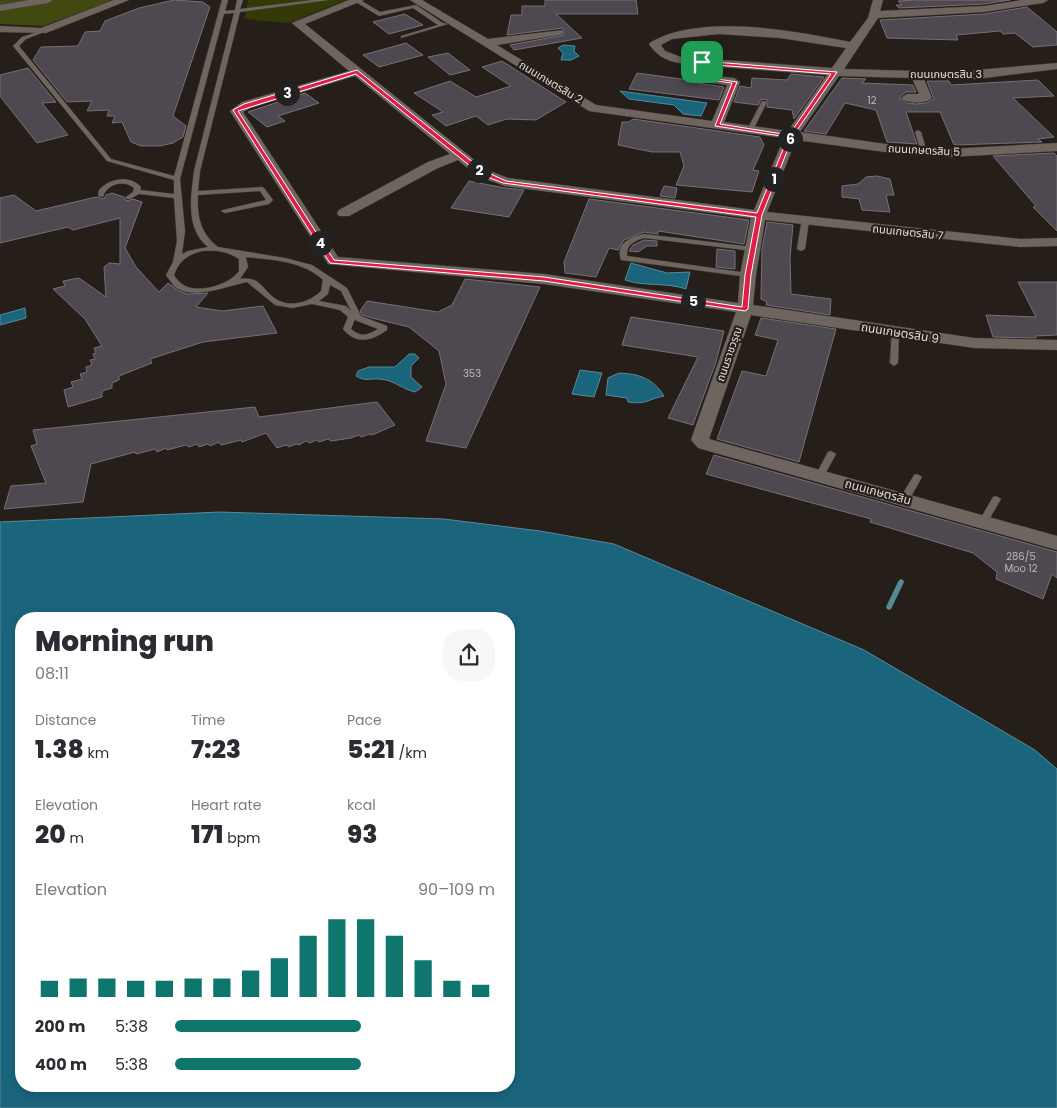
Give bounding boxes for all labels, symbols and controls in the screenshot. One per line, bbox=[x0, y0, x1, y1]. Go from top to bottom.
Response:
pin bbox=[681, 41, 723, 83]
icon: arrive bbox=[688, 48, 716, 76]
street label: ถนนเกษตรสิน 2 bbox=[516, 57, 586, 107]
street label: ถนนเกษตรสิน 3 bbox=[910, 66, 982, 82]
pin: 3 bbox=[274, 80, 300, 106]
text: 3 bbox=[283, 83, 292, 103]
house number: 12 bbox=[868, 93, 877, 108]
pin: 6 bbox=[778, 126, 802, 152]
text: 6 bbox=[786, 129, 795, 149]
street label: ถนนเกษตรสิน 5 bbox=[888, 140, 961, 160]
pin: 2 bbox=[466, 158, 492, 182]
text: 2 bbox=[476, 160, 484, 180]
pin: 1 bbox=[762, 166, 786, 192]
text: 1 bbox=[772, 169, 777, 189]
street label: ถนนเกษตรสิน 7 bbox=[872, 220, 944, 244]
pin: 4 bbox=[308, 230, 332, 256]
text: 4 bbox=[316, 233, 325, 253]
pin: 5 bbox=[680, 288, 706, 314]
text: 5 bbox=[689, 291, 698, 311]
street label: ถนนเกษตรสิน 9 bbox=[860, 318, 940, 347]
street label: ถนนราชวรุณ bbox=[712, 325, 746, 383]
house number: 353 bbox=[463, 366, 481, 381]
street label: ถนนเกษตรสิน bbox=[843, 474, 913, 509]
house number: 286/5 Moo 12 bbox=[1004, 549, 1038, 576]
text: Morning run bbox=[35, 622, 214, 661]
button: share bbox=[443, 629, 495, 681]
text: 08:11 bbox=[35, 662, 69, 685]
text: Distance bbox=[35, 710, 96, 730]
text: Time bbox=[191, 710, 225, 730]
text: Pace bbox=[347, 710, 382, 730]
text: 1.38 bbox=[35, 732, 84, 767]
text: 7:23 bbox=[191, 732, 241, 767]
text: 5:21 bbox=[347, 732, 395, 767]
text: km bbox=[84, 743, 109, 763]
text: /km bbox=[395, 743, 427, 763]
text: Elevation bbox=[35, 795, 98, 815]
text: Heart rate bbox=[191, 795, 261, 815]
text: kcal bbox=[347, 795, 376, 815]
text: 20 bbox=[35, 817, 66, 852]
text: 171 bbox=[191, 817, 223, 852]
text: 93 bbox=[347, 817, 377, 852]
text: m bbox=[66, 828, 84, 848]
text: bpm bbox=[223, 828, 261, 848]
text: Elevation bbox=[35, 878, 107, 901]
text: 90–109 m bbox=[418, 878, 495, 901]
text: 200 m bbox=[35, 1015, 85, 1038]
text: 5:38 bbox=[115, 1015, 148, 1038]
text: 400 m bbox=[35, 1053, 87, 1076]
text: 5:38 bbox=[115, 1053, 148, 1076]

